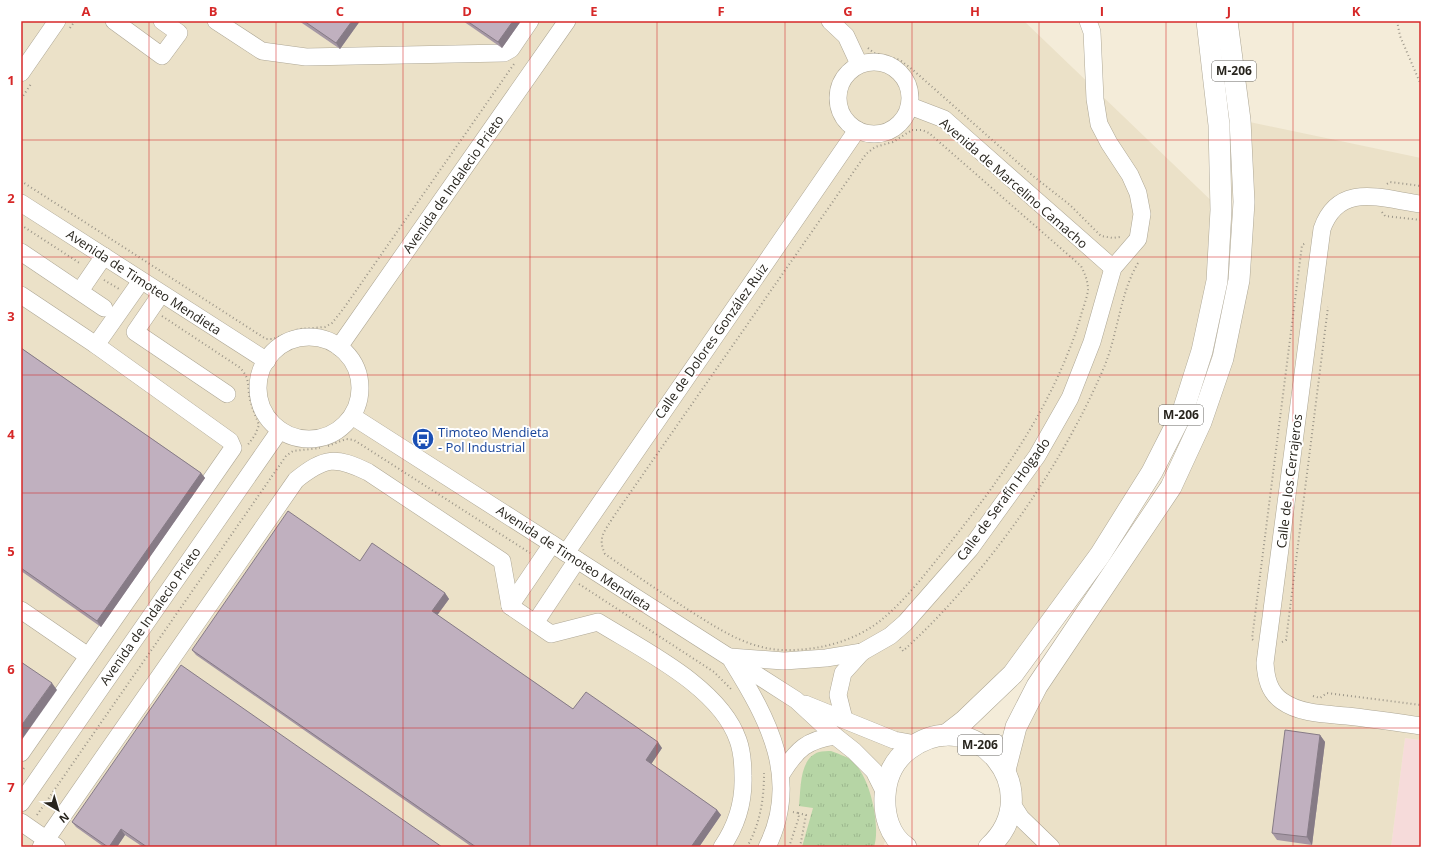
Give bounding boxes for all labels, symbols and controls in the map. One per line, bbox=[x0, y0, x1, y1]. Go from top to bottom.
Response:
text: A bbox=[82, 2, 91, 20]
text: B bbox=[209, 2, 218, 20]
text: C bbox=[336, 2, 344, 20]
text: D bbox=[462, 2, 472, 20]
text: E bbox=[590, 2, 598, 20]
text: F bbox=[717, 2, 725, 20]
text: G bbox=[843, 2, 853, 20]
text: H bbox=[970, 2, 980, 20]
text: I bbox=[1100, 2, 1104, 20]
text: J bbox=[1226, 2, 1231, 20]
text: K bbox=[1352, 2, 1361, 20]
road number: M-206 bbox=[1212, 61, 1256, 81]
text: 1 bbox=[7, 71, 15, 89]
street label: Avenida de Indalecio Prieto bbox=[398, 111, 508, 257]
street label: Avenida de Marcelino Camacho bbox=[936, 114, 1092, 252]
text: 2 bbox=[7, 189, 15, 207]
street label: Avenida de Timoteo Mendieta bbox=[63, 225, 225, 339]
street label: Calle de Dolores González Ruiz bbox=[650, 260, 772, 422]
text: 3 bbox=[7, 307, 15, 325]
road number: M-206 bbox=[1159, 405, 1203, 425]
street label: Calle de los Cerrajeros bbox=[1272, 413, 1306, 549]
place label: Timoteo Mendieta - Pol Industrial bbox=[438, 423, 549, 456]
text: 4 bbox=[7, 425, 15, 443]
bus stop icon: Timoteo Mendieta - Pol Industrial bbox=[410, 426, 436, 452]
street label: Calle de Serafín Holgado bbox=[952, 434, 1054, 564]
street label: Avenida de Timoteo Mendieta bbox=[493, 501, 655, 615]
text: 5 bbox=[7, 542, 15, 560]
street label: Avenida de Indalecio Prieto bbox=[95, 543, 205, 689]
text: 6 bbox=[7, 660, 15, 678]
road number: M-206 bbox=[958, 735, 1002, 755]
text: 7 bbox=[7, 778, 15, 796]
north arrow bbox=[38, 790, 78, 830]
text: N bbox=[56, 810, 73, 827]

